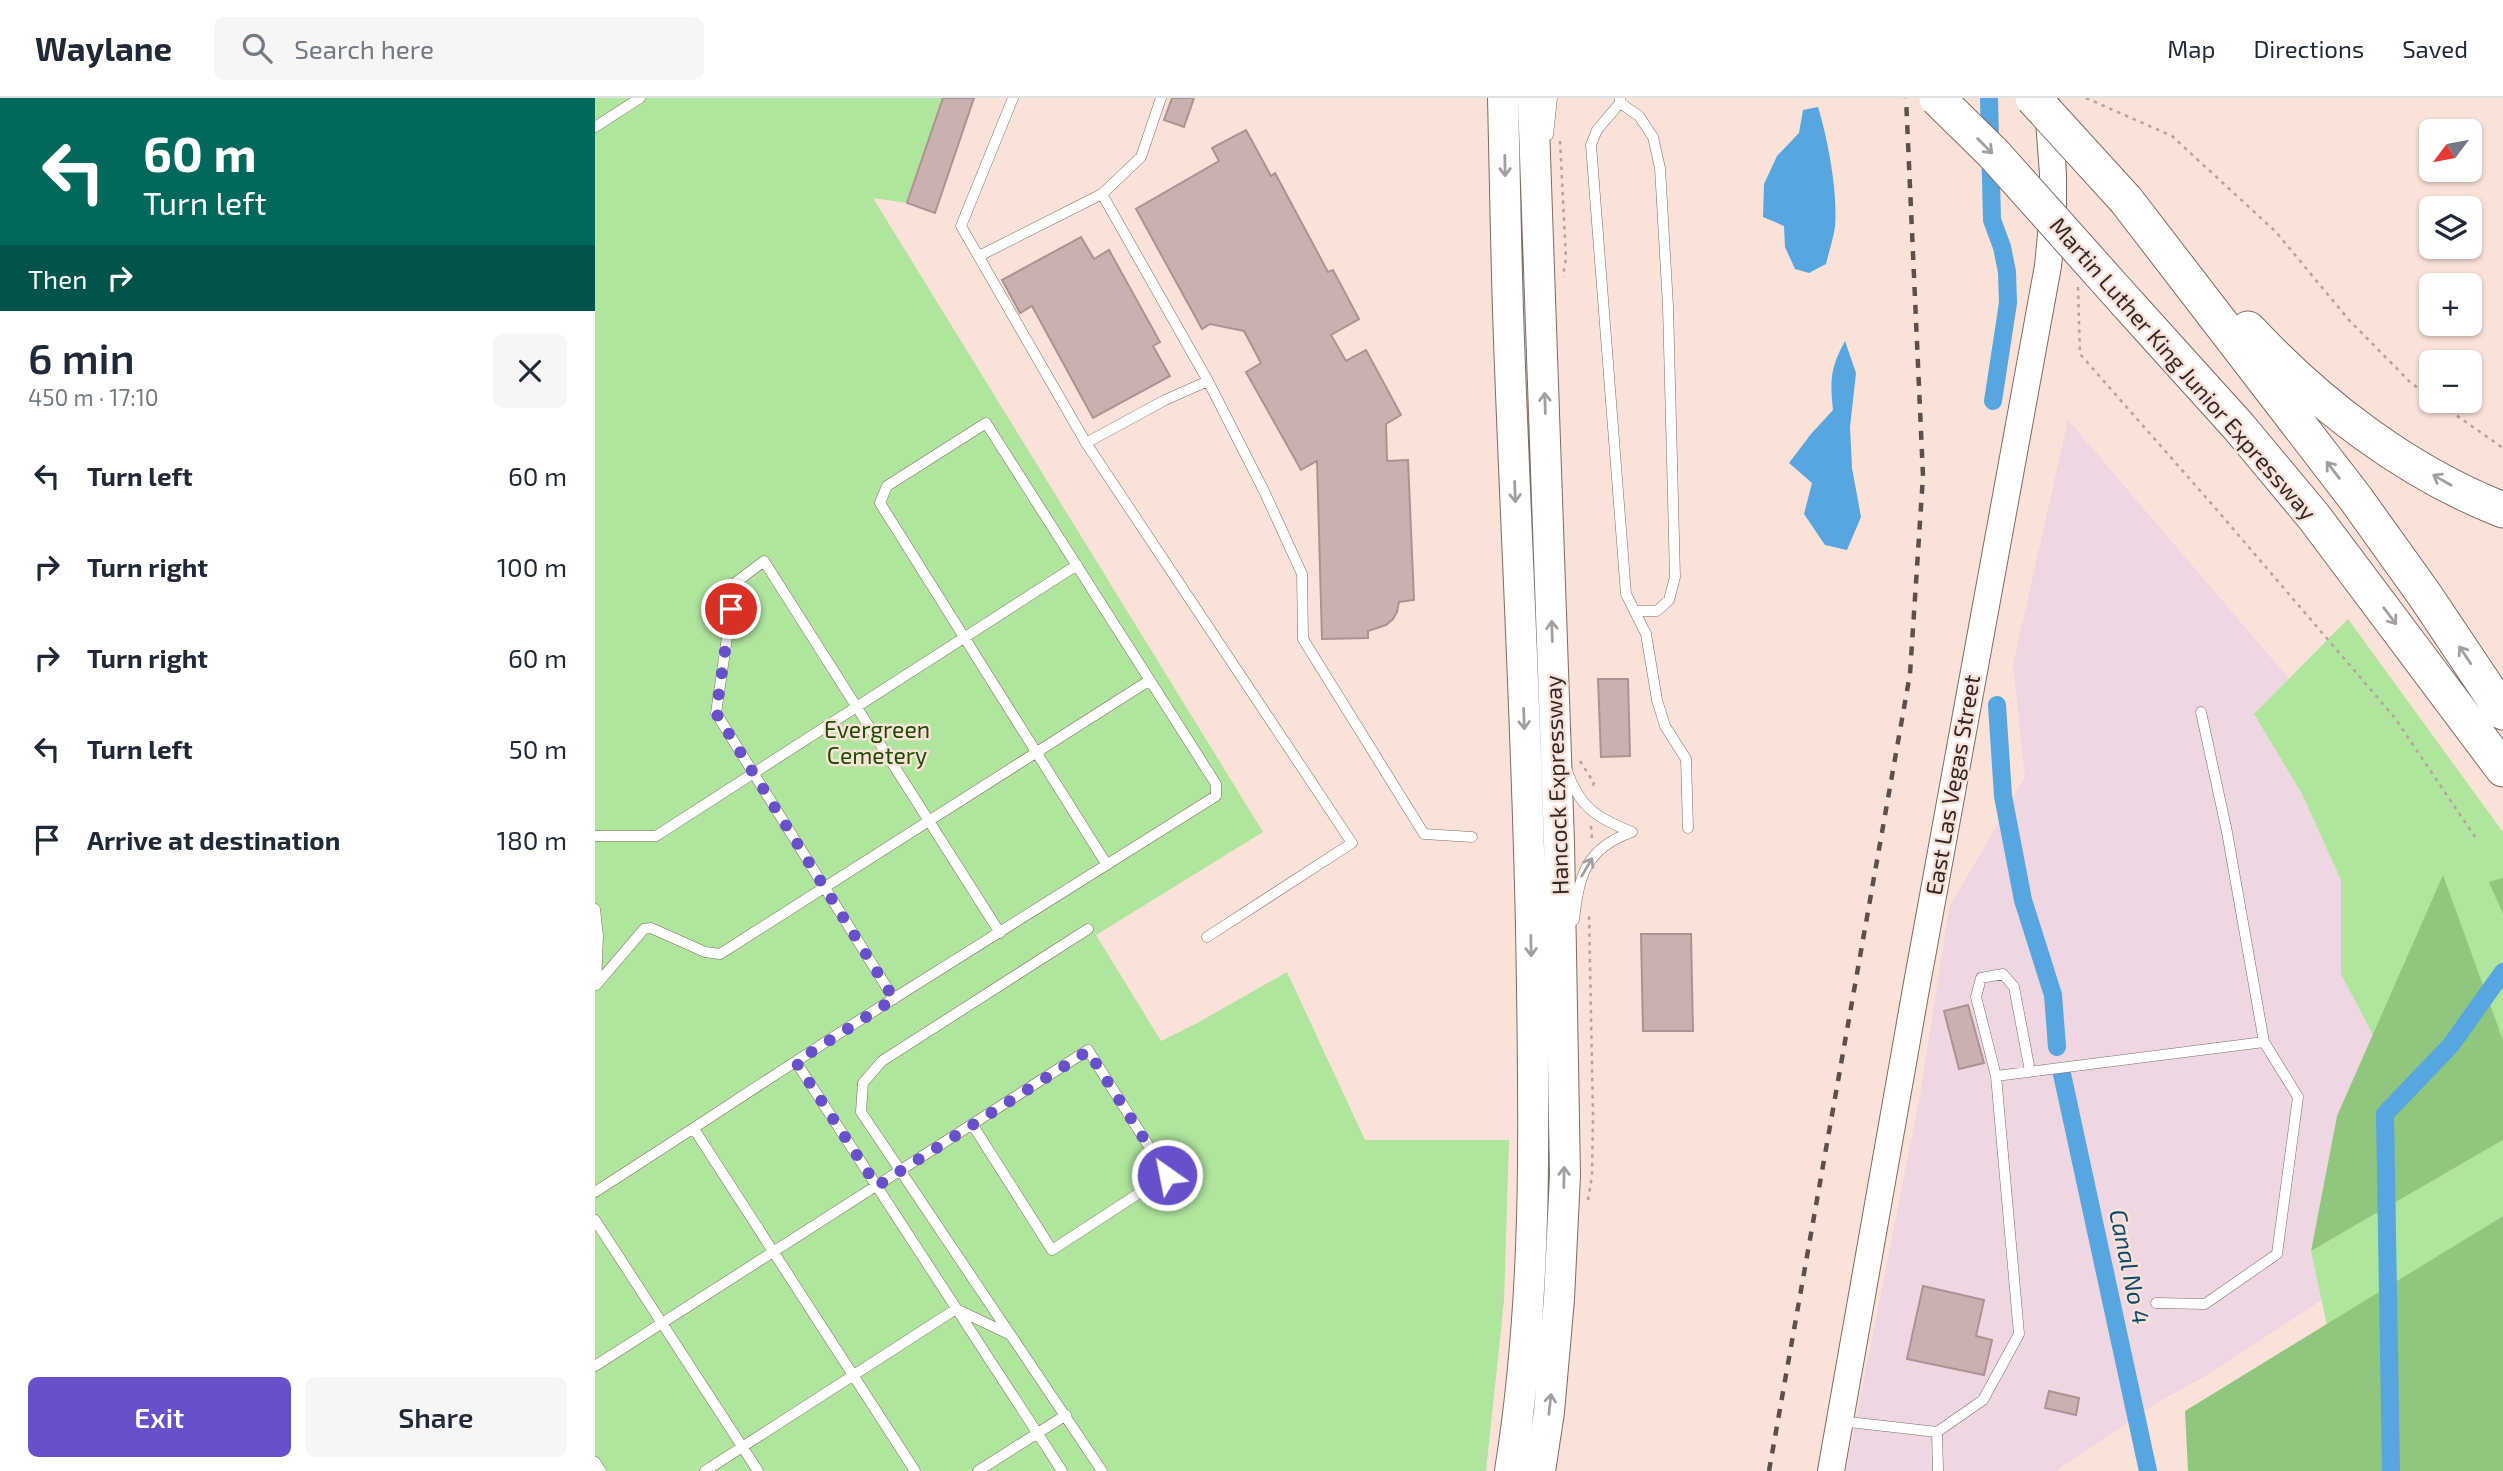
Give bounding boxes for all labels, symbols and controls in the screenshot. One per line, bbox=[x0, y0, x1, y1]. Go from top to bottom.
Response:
search box bbox=[214, 17, 704, 80]
text: Waylane bbox=[35, 28, 172, 68]
icon: search bbox=[238, 29, 276, 67]
text: Search here bbox=[294, 33, 434, 64]
text: Map bbox=[2167, 34, 2215, 63]
text: Directions bbox=[2253, 34, 2364, 63]
text: Saved bbox=[2402, 34, 2468, 63]
north arrow bbox=[2419, 119, 2481, 182]
map controls bbox=[2419, 119, 2482, 413]
text: 60 m bbox=[143, 123, 257, 182]
icon: left bbox=[28, 126, 119, 217]
one-way arrow bbox=[1976, 137, 1993, 154]
one-way arrow bbox=[1498, 154, 1512, 177]
text: Turn left bbox=[143, 183, 267, 221]
button: layers bbox=[2419, 196, 2482, 259]
street label: Martin Luther King Junior Expressway bbox=[2045, 211, 2323, 525]
icon: right bbox=[101, 259, 139, 297]
text: Then bbox=[28, 263, 87, 294]
button: + bbox=[2419, 273, 2482, 336]
text: 6 min bbox=[28, 332, 135, 382]
button: close bbox=[493, 334, 567, 408]
button: − bbox=[2419, 350, 2482, 413]
text: 450 m · 17:10 bbox=[28, 383, 159, 411]
one-way arrow bbox=[1538, 392, 1552, 415]
icon: left bbox=[28, 457, 66, 495]
text: Turn left bbox=[87, 460, 193, 491]
text: 60 m bbox=[508, 460, 567, 491]
one-way arrow bbox=[2326, 461, 2341, 479]
one-way arrow bbox=[2432, 473, 2452, 487]
one-way arrow bbox=[1508, 480, 1521, 503]
icon: right bbox=[28, 548, 66, 586]
text: Turn right bbox=[87, 551, 208, 582]
text: 100 m bbox=[497, 551, 567, 582]
pin bbox=[701, 579, 761, 639]
icon: arrive bbox=[712, 590, 750, 628]
one-way arrow bbox=[2383, 607, 2398, 625]
one-way arrow bbox=[1545, 619, 1559, 642]
icon: right bbox=[28, 639, 66, 677]
text: Turn right bbox=[87, 642, 208, 673]
text: 60 m bbox=[508, 642, 567, 673]
one-way arrow bbox=[2458, 646, 2472, 665]
street label: East Las Vegas Street bbox=[1919, 672, 1985, 897]
street label: Hancock Expressway bbox=[1538, 675, 1574, 895]
one-way arrow bbox=[1517, 707, 1530, 730]
park label: Evergreen Cemetery bbox=[824, 715, 930, 769]
icon: left bbox=[28, 730, 66, 768]
text: Turn left bbox=[87, 733, 193, 764]
text: 50 m bbox=[509, 733, 567, 764]
icon: arrive bbox=[28, 821, 66, 859]
text: Arrive at destination bbox=[87, 824, 340, 855]
text: 180 m bbox=[497, 824, 567, 855]
one-way arrow bbox=[1580, 857, 1594, 877]
one-way arrow bbox=[1524, 935, 1538, 958]
position arrow bbox=[1130, 1138, 1204, 1212]
one-way arrow bbox=[1558, 1165, 1571, 1188]
water label: Canal No 4 bbox=[2104, 1206, 2157, 1327]
button: Exit bbox=[28, 1377, 291, 1457]
button: Share bbox=[305, 1377, 567, 1457]
one-way arrow bbox=[1544, 1393, 1557, 1415]

